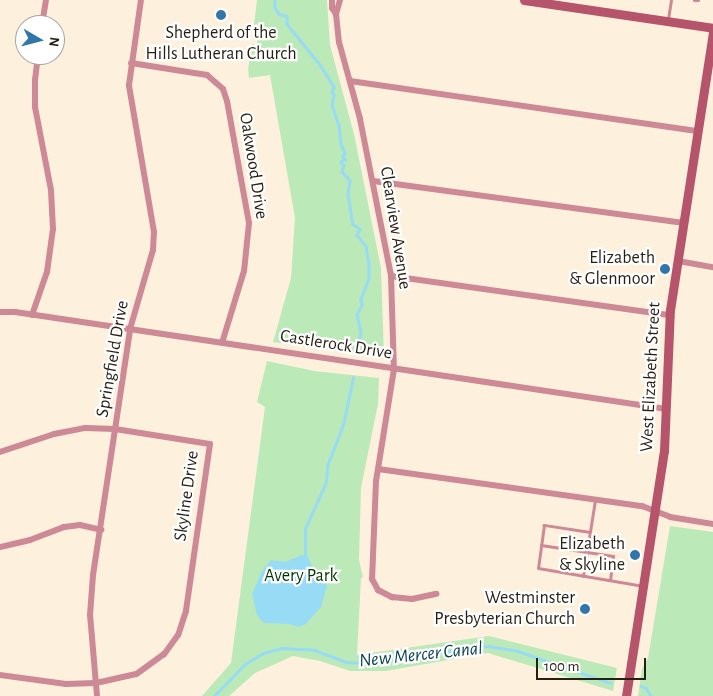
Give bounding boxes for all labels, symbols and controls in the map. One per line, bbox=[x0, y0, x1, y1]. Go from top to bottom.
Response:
marker: Shepherd of the Hills Lutheran Church bbox=[215, 9, 227, 21]
north arrow bbox=[15, 15, 65, 65]
place label: Shepherd of the Hills Lutheran Church bbox=[145, 23, 297, 66]
text: N bbox=[46, 36, 61, 48]
street label: Oakwood Drive bbox=[234, 111, 272, 221]
street label: Clearview Avenue bbox=[375, 165, 415, 291]
place label: Elizabeth & Glenmoor bbox=[569, 248, 655, 290]
marker: Elizabeth & Glenmoor bbox=[659, 263, 671, 275]
street label: Springfield Drive bbox=[92, 299, 134, 419]
street label: West Elizabeth Street bbox=[636, 301, 666, 453]
street label: Castlerock Drive bbox=[279, 325, 393, 365]
street label: Skyline Drive bbox=[170, 449, 204, 543]
place label: Elizabeth & Skyline bbox=[559, 534, 625, 576]
marker: Elizabeth & Skyline bbox=[629, 549, 641, 561]
park label: Avery Park bbox=[264, 565, 338, 587]
place label: Westminster Presbyterian Church bbox=[434, 588, 575, 630]
marker: Westminster Presbyterian Church bbox=[579, 603, 591, 615]
water label: New Mercer Canal bbox=[358, 637, 484, 673]
scale bar bbox=[538, 648, 648, 680]
text: 100 m bbox=[544, 659, 579, 674]

